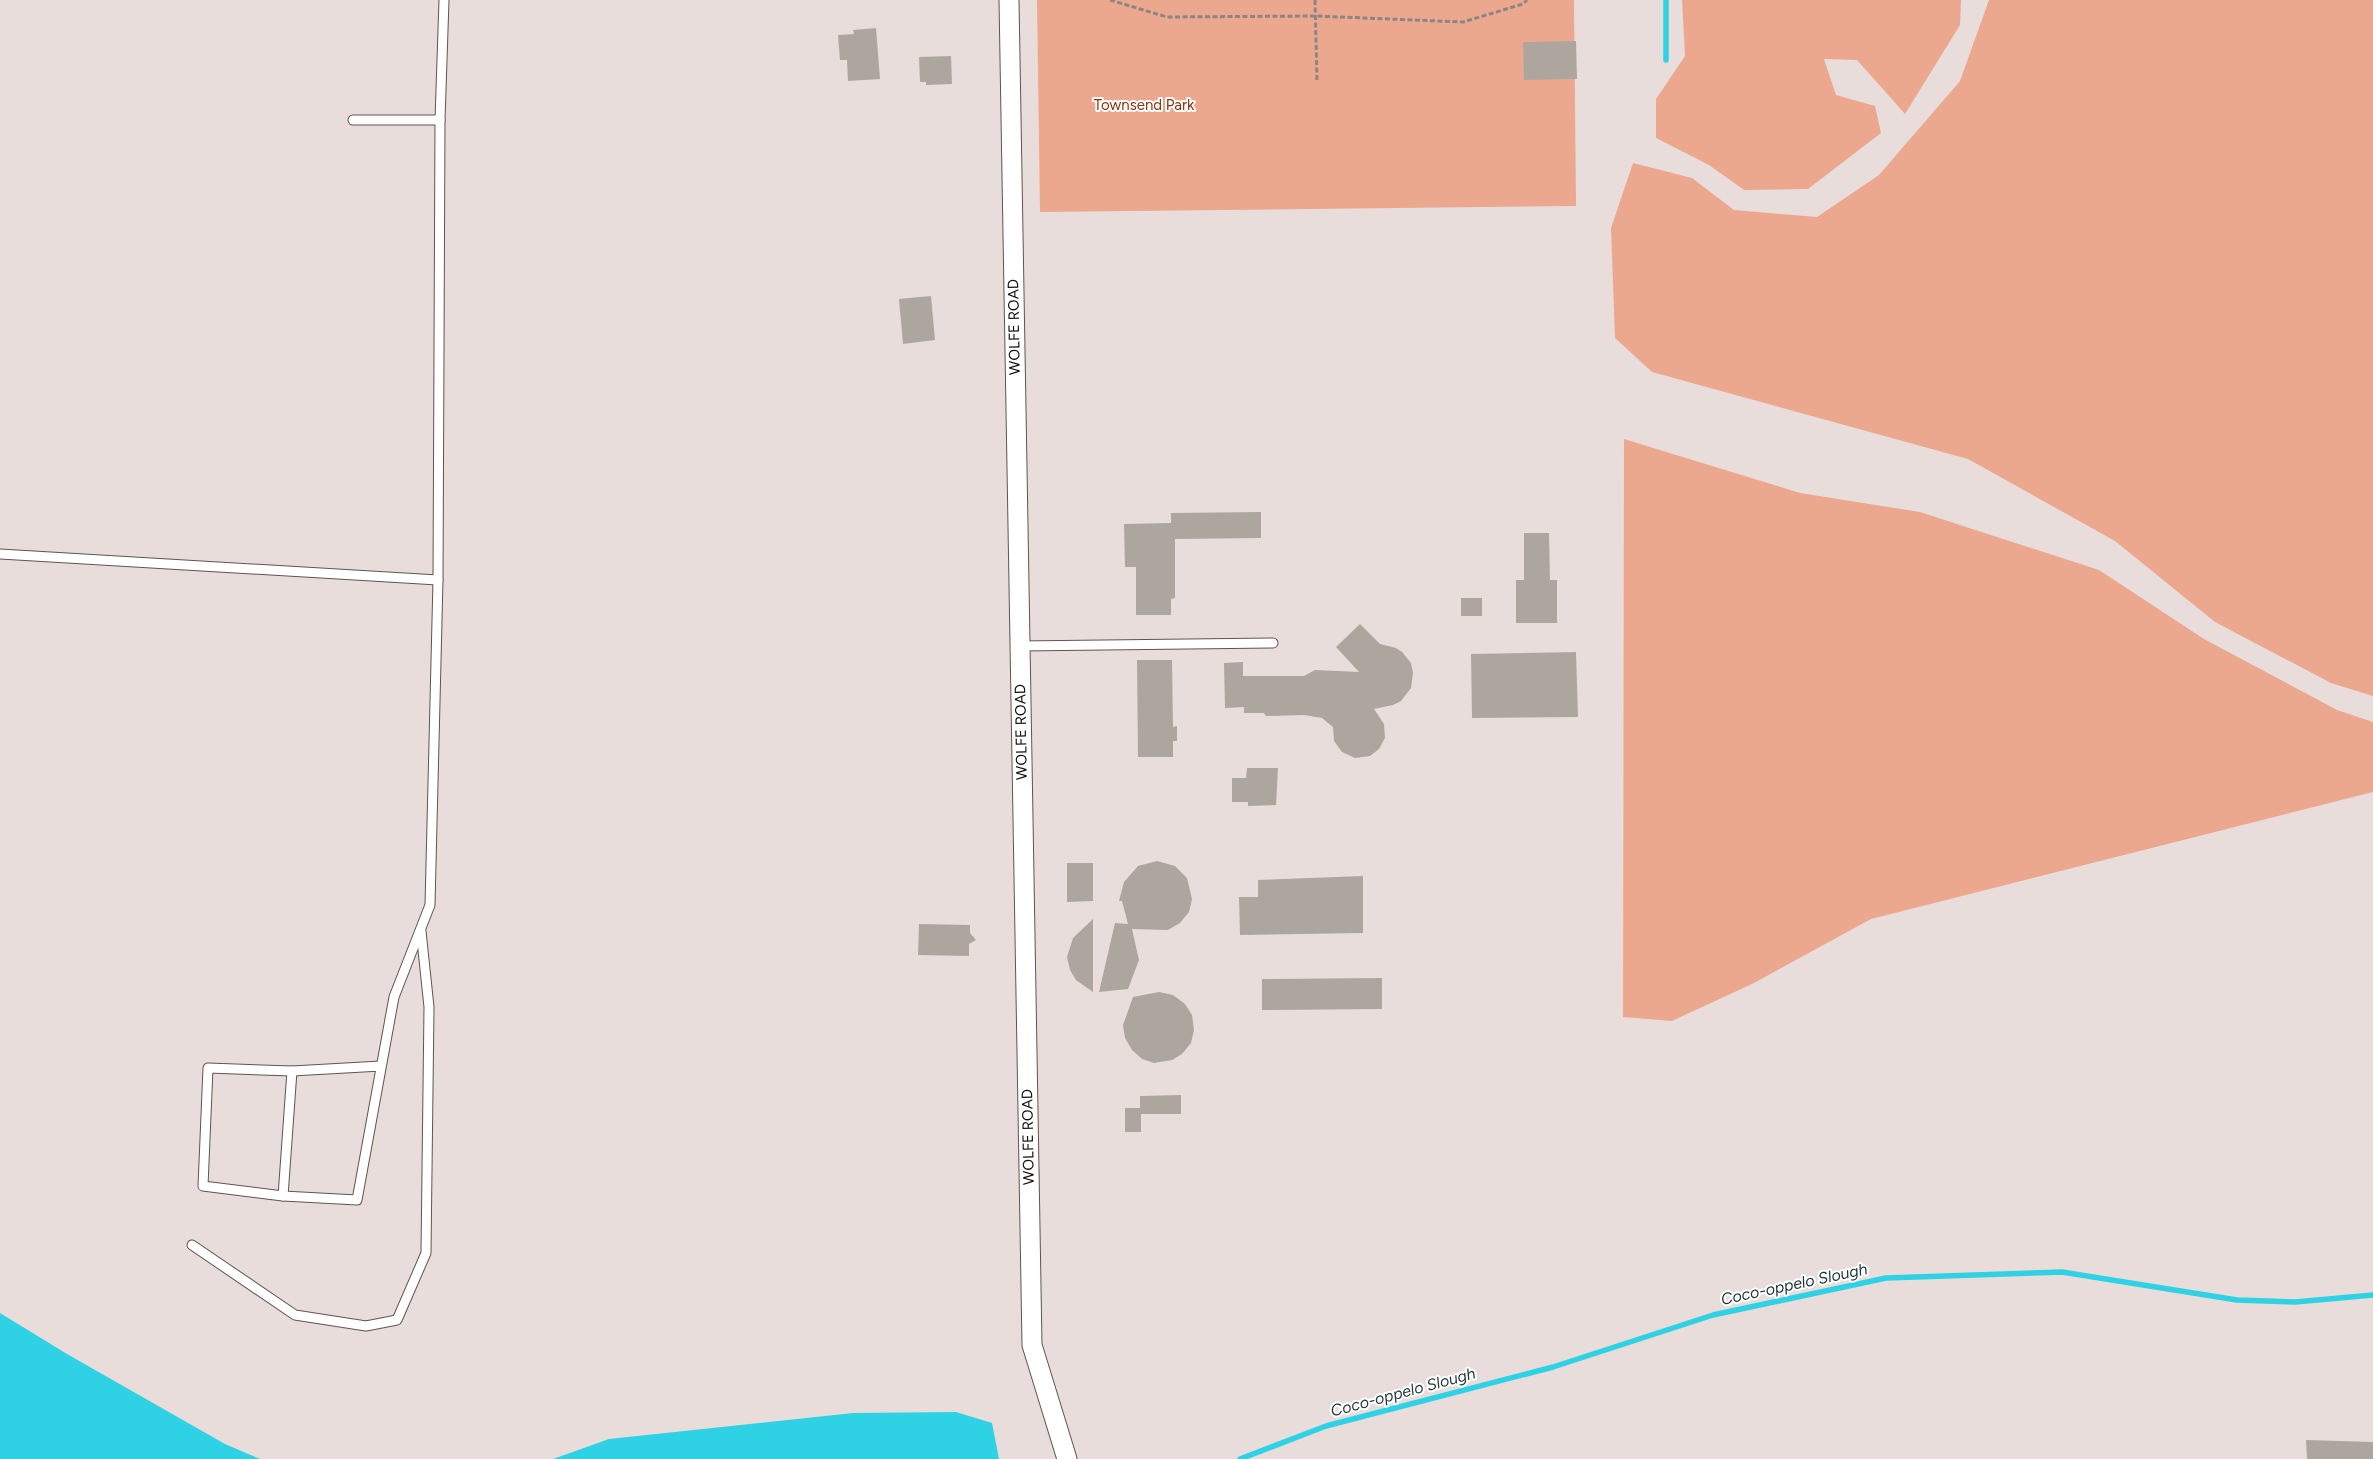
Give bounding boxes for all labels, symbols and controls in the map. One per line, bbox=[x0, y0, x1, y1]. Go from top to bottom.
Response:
park label: Townsend Park bbox=[1094, 96, 1195, 114]
street label: WOLFE ROAD bbox=[1004, 279, 1024, 375]
street label: WOLFE ROAD bbox=[1011, 684, 1031, 780]
street label: WOLFE ROAD bbox=[1018, 1089, 1038, 1185]
water label: Coco-oppelo Slough bbox=[1719, 1259, 1869, 1309]
water label: Coco-oppelo Slough bbox=[1328, 1363, 1478, 1420]

